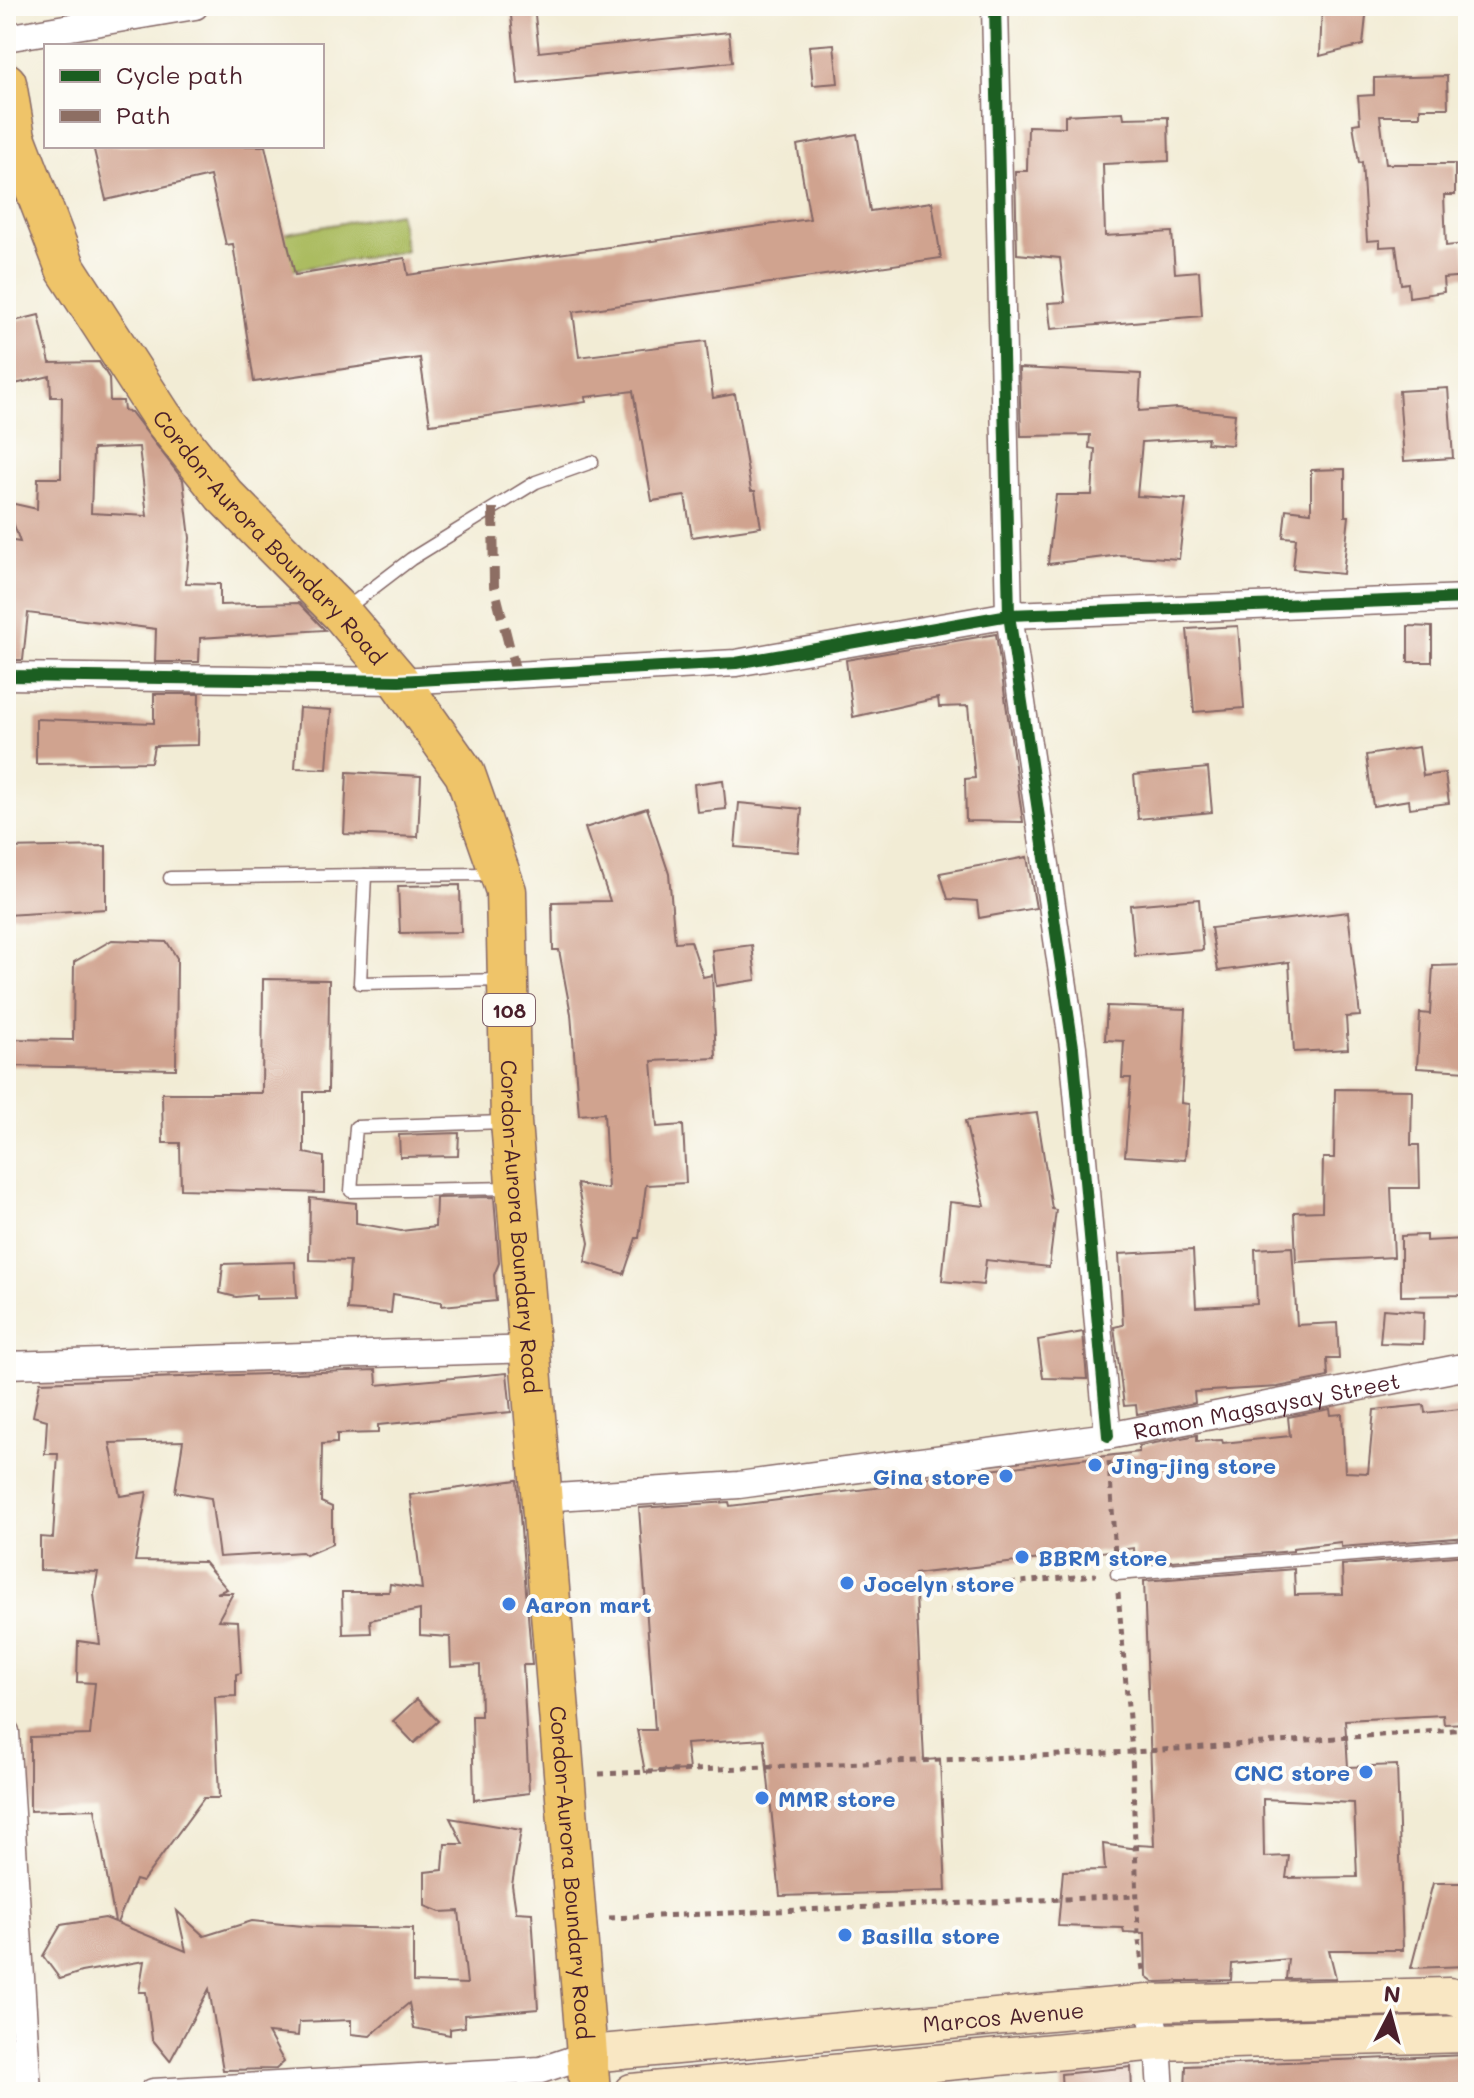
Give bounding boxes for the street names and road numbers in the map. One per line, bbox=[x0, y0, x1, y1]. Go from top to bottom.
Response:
street label: Cordon-Aurora Boundary Road bbox=[147, 403, 393, 670]
road number: 108 bbox=[483, 994, 535, 1026]
street label: Cordon-Aurora Boundary Road bbox=[495, 1060, 548, 1395]
street label: Ramon Magsaysay Street bbox=[1131, 1365, 1402, 1445]
street label: Cordon-Aurora Boundary Road bbox=[544, 1705, 600, 2041]
street label: Marcos Avenue bbox=[921, 1994, 1085, 2038]

